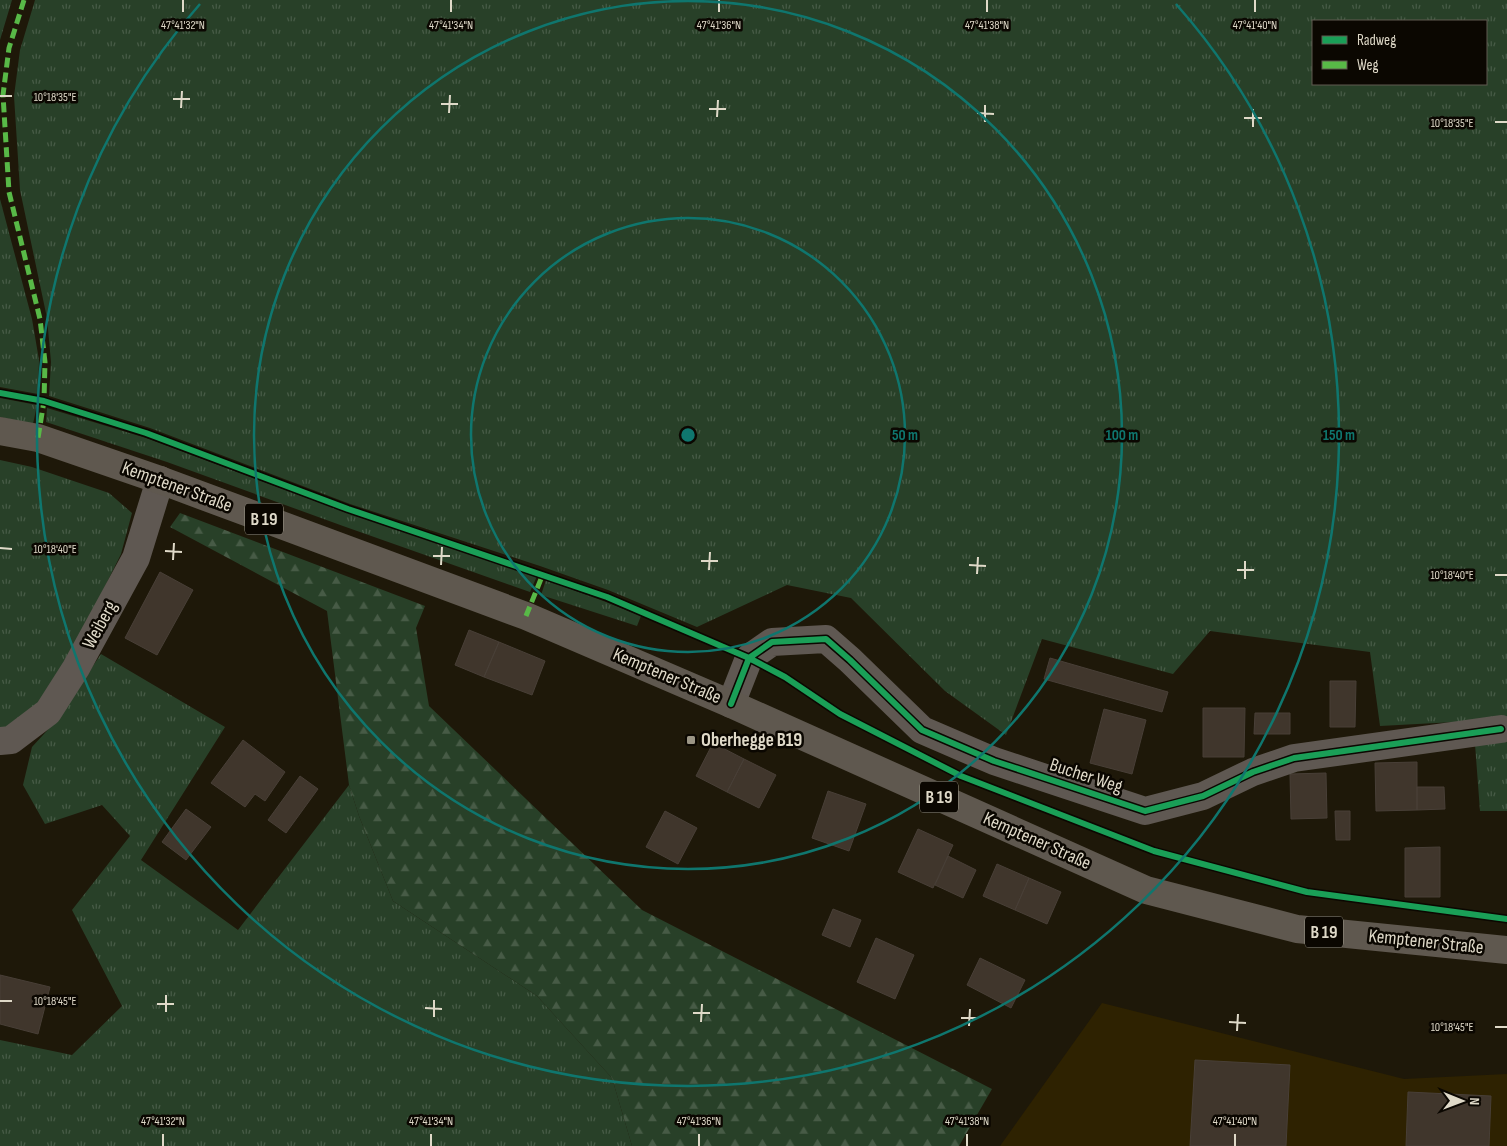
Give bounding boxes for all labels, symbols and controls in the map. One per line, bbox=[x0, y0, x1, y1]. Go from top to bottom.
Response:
text: 47°41'32"N bbox=[161, 18, 205, 33]
text: 47°41'34"N bbox=[429, 18, 473, 33]
text: 47°41'36"N bbox=[697, 18, 741, 33]
text: 47°41'38"N bbox=[965, 18, 1009, 33]
text: 47°41'40"N bbox=[1233, 18, 1277, 33]
legend bbox=[1312, 20, 1487, 85]
text: Radweg bbox=[1357, 31, 1396, 50]
text: Weg bbox=[1357, 56, 1379, 75]
text: 10°18'35"E bbox=[34, 90, 76, 105]
text: 10°18'35"E bbox=[1431, 116, 1473, 131]
centre of rings bbox=[679, 426, 697, 444]
text: 50 m bbox=[892, 426, 918, 445]
text: 100 m bbox=[1106, 426, 1138, 445]
text: 150 m bbox=[1323, 426, 1355, 445]
street label: Kemptener Straße bbox=[119, 456, 235, 518]
road number: B 19 bbox=[245, 504, 283, 534]
text: 10°18'40"E bbox=[33, 542, 77, 557]
text: 10°18'40"E bbox=[1430, 568, 1474, 583]
street label: Weiberg bbox=[78, 597, 123, 653]
street label: Kemptener Straße bbox=[609, 643, 725, 709]
place label: Oberhegge B19 bbox=[701, 729, 802, 752]
marker: Oberhegge B19 bbox=[685, 734, 697, 746]
street label: Bucher Weg bbox=[1047, 753, 1126, 799]
road number: B 19 bbox=[920, 782, 958, 812]
street label: Kemptener Straße bbox=[980, 807, 1094, 875]
road number: B 19 bbox=[1305, 916, 1343, 948]
street label: Kemptener Straße bbox=[1367, 925, 1485, 959]
text: 10°18'45"E bbox=[34, 994, 76, 1009]
text: 10°18'45"E bbox=[1431, 1020, 1473, 1035]
north arrow bbox=[1437, 1076, 1487, 1126]
text: N bbox=[1466, 1097, 1483, 1105]
text: 47°41'32"N bbox=[141, 1114, 185, 1129]
text: 47°41'34"N bbox=[409, 1114, 453, 1129]
text: 47°41'36"N bbox=[677, 1114, 721, 1129]
text: 47°41'38"N bbox=[945, 1114, 989, 1129]
text: 47°41'40"N bbox=[1213, 1114, 1257, 1129]

